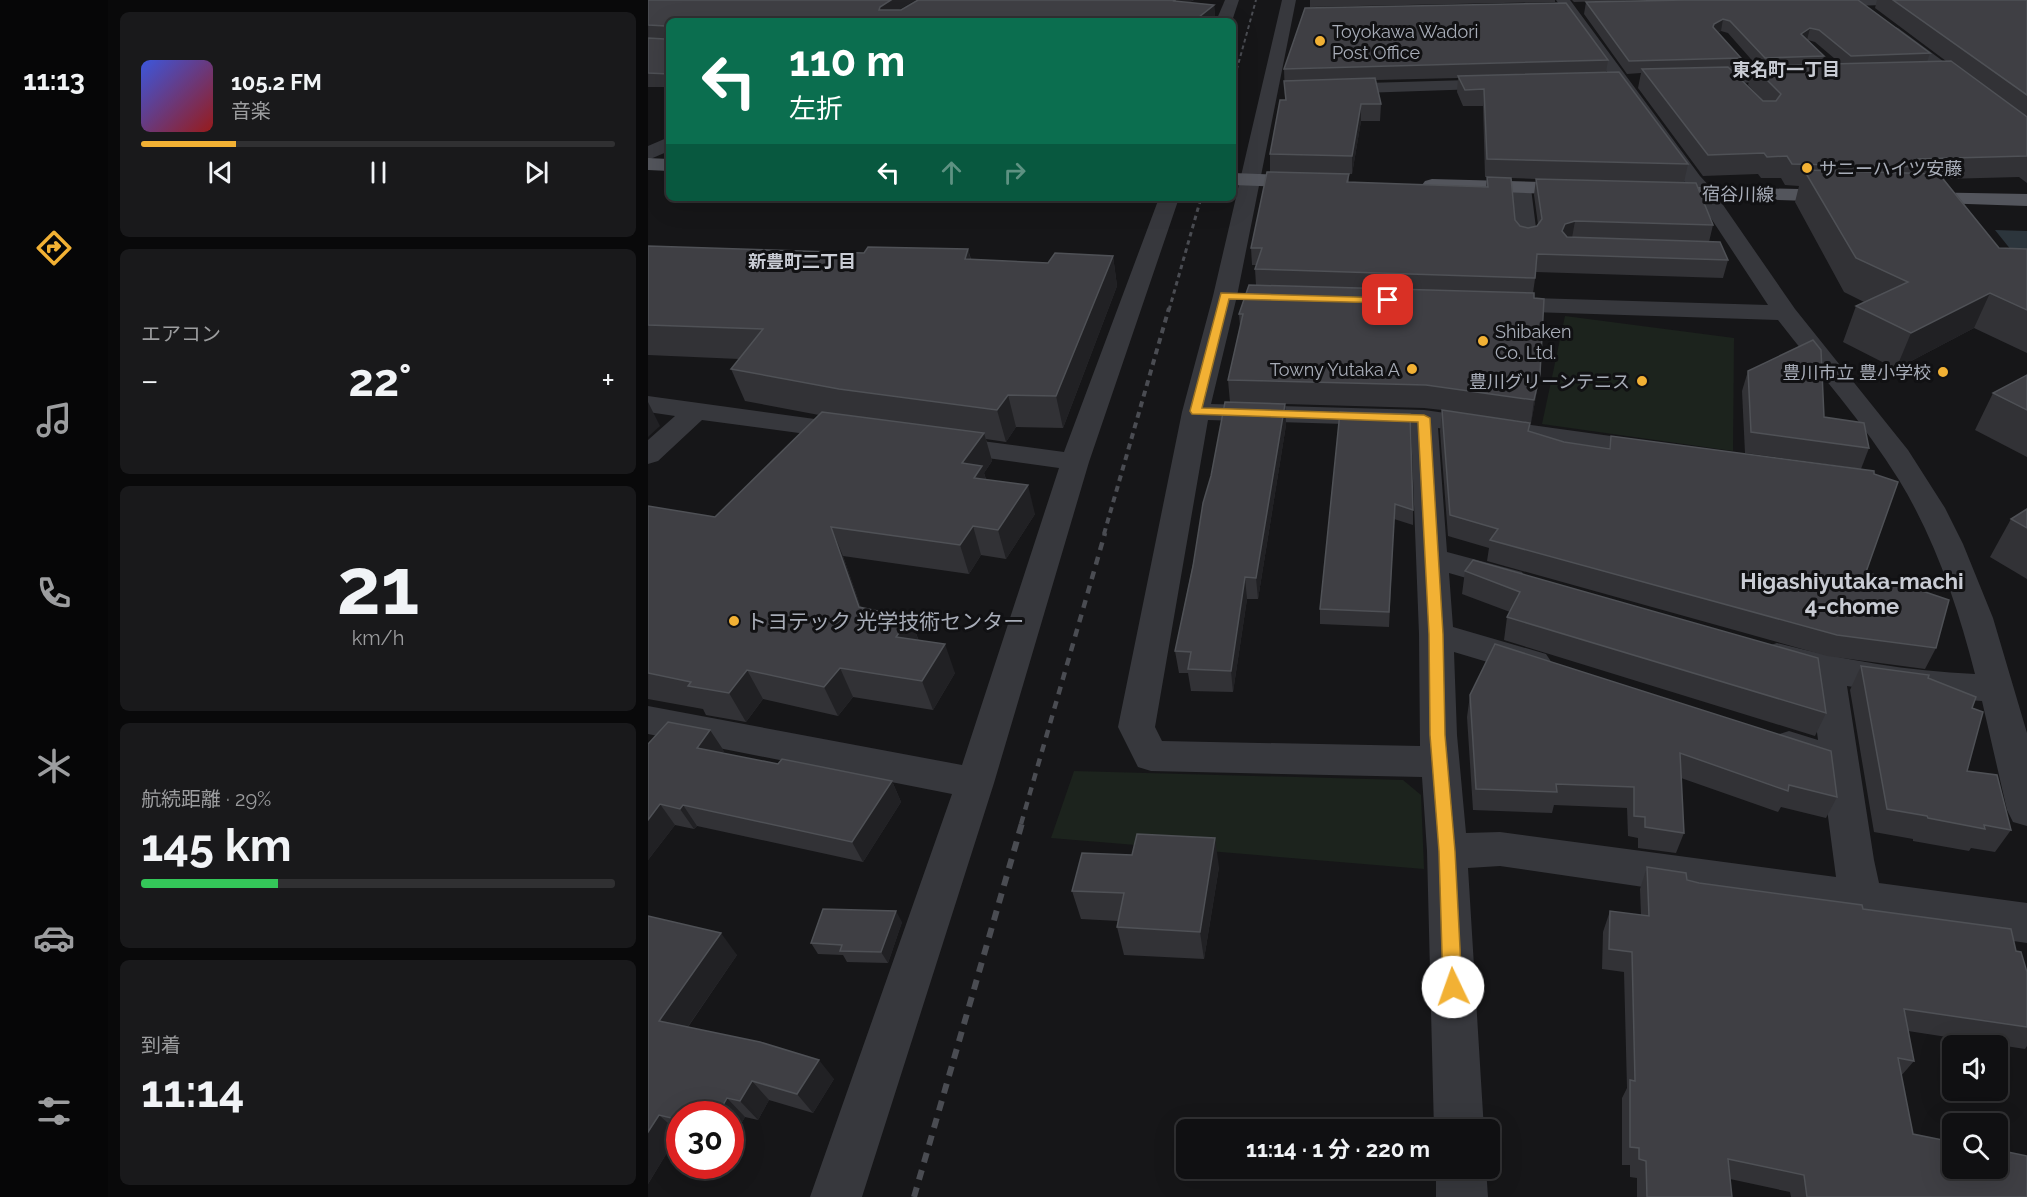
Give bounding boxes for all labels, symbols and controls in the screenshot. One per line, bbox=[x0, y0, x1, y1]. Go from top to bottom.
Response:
place label: Toyokawa Wadori Post Office bbox=[1332, 21, 1479, 63]
marker: Toyokawa Wadori Post Office bbox=[1313, 34, 1327, 48]
text: 110 m bbox=[789, 37, 905, 86]
icon: left bbox=[690, 42, 768, 120]
district label: 東名町一丁目 bbox=[1732, 59, 1840, 80]
text: 11:13 bbox=[23, 65, 85, 96]
text: 105.2 FM bbox=[231, 69, 322, 95]
text: 左折 bbox=[789, 93, 843, 124]
text: 音楽 bbox=[231, 99, 271, 123]
icon: previous bbox=[204, 156, 237, 189]
icon: pause bbox=[362, 156, 395, 189]
icon: next bbox=[520, 156, 553, 189]
icon: left bbox=[872, 156, 905, 189]
icon: ahead bbox=[935, 156, 968, 189]
icon: right bbox=[998, 156, 1031, 189]
place label: サニーハイツ安藤 bbox=[1819, 158, 1962, 179]
marker: サニーハイツ安藤 bbox=[1800, 161, 1814, 175]
street label: 宿谷川線 bbox=[1702, 183, 1774, 205]
icon: directions bbox=[33, 227, 75, 269]
district label: 新豊町二丁目 bbox=[748, 251, 856, 272]
pin bbox=[1362, 274, 1413, 325]
icon: arrive bbox=[1371, 283, 1404, 316]
place label: Shibaken Co. Ltd. bbox=[1495, 321, 1571, 363]
text: エアコン bbox=[141, 322, 221, 346]
marker: Shibaken Co. Ltd. bbox=[1476, 334, 1490, 348]
text: 22° bbox=[348, 354, 412, 407]
place label: Towny Yutaka A bbox=[1270, 359, 1400, 380]
text: − bbox=[141, 361, 159, 400]
text: + bbox=[601, 361, 615, 400]
marker: Towny Yutaka A bbox=[1405, 362, 1419, 376]
place label: 豊川市立 豊小学校 bbox=[1782, 362, 1931, 383]
marker: 豊川市立 豊小学校 bbox=[1936, 365, 1950, 379]
place label: 豊川グリーンテニス bbox=[1469, 371, 1630, 392]
marker: 豊川グリーンテニス bbox=[1635, 374, 1649, 388]
icon: music bbox=[33, 399, 75, 441]
text: 21 bbox=[337, 541, 419, 632]
district label: Higashiyutaka-machi 4-chome bbox=[1740, 568, 1964, 619]
icon: phone bbox=[33, 572, 75, 614]
place label: トヨテック 光学技術センター bbox=[746, 609, 1024, 634]
marker: トヨテック 光学技術センター bbox=[727, 614, 741, 628]
text: km/h bbox=[352, 626, 404, 650]
icon: climate bbox=[33, 745, 75, 787]
text: 航続距離 · 29% bbox=[141, 787, 271, 811]
text: 145 km bbox=[141, 819, 292, 872]
icon: car bbox=[33, 917, 75, 959]
position arrow bbox=[1421, 955, 1485, 1019]
text: 到着 bbox=[141, 1033, 181, 1057]
map controls bbox=[1942, 1035, 2008, 1179]
button: sound bbox=[1942, 1035, 2008, 1101]
text: 11:14 bbox=[141, 1065, 245, 1118]
icon: filters bbox=[33, 1090, 75, 1132]
speed limit sign: 30 bbox=[666, 1101, 744, 1179]
button: search bbox=[1942, 1113, 2008, 1179]
text: 11:14 · 1 分 · 220 m bbox=[1246, 1136, 1430, 1162]

